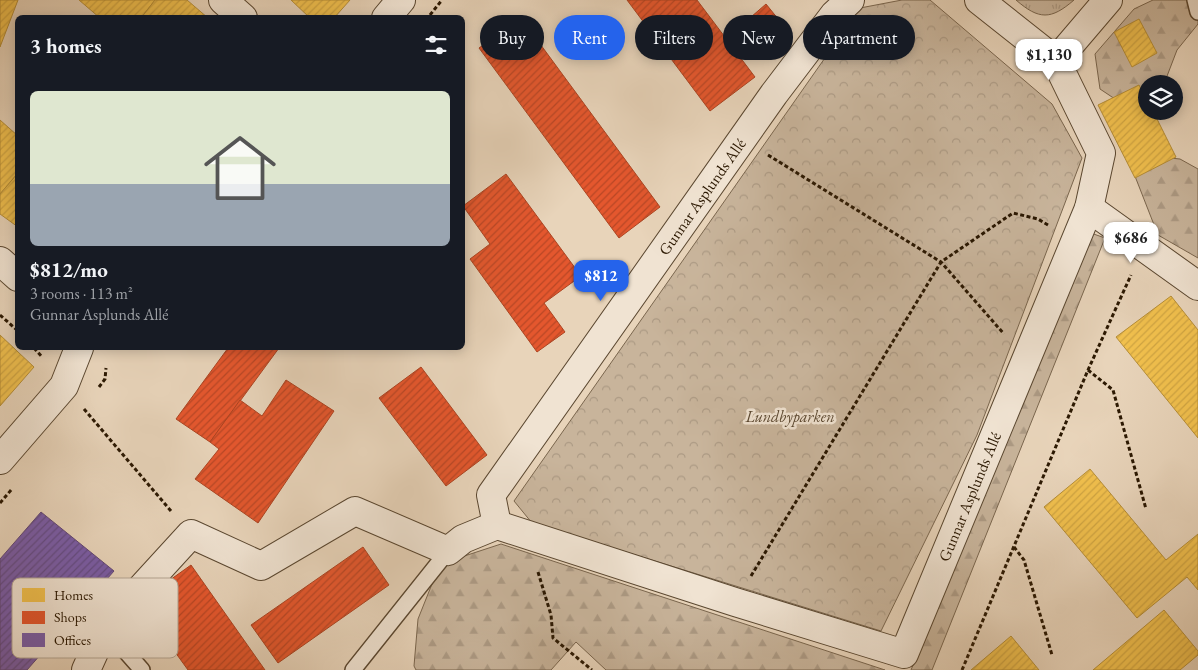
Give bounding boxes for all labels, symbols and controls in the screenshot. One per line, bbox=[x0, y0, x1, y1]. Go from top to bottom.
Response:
chip: Buy bbox=[480, 15, 544, 60]
chip: Rent bbox=[554, 15, 625, 60]
chip: Filters bbox=[635, 15, 713, 60]
chip: New bbox=[723, 15, 793, 60]
chip: Apartment bbox=[803, 15, 915, 60]
icon: filters bbox=[422, 31, 450, 59]
text: 3 homes bbox=[30, 32, 102, 59]
pin: $1,130 bbox=[1008, 38, 1090, 81]
text: $1,130 bbox=[1026, 44, 1072, 65]
map controls bbox=[1138, 75, 1183, 120]
button: layers bbox=[1138, 75, 1183, 120]
icon: home bbox=[195, 123, 285, 213]
street label: Gunnar Asplunds Allé bbox=[653, 134, 750, 259]
pin: $686 bbox=[1101, 222, 1161, 264]
text: $686 bbox=[1115, 227, 1147, 248]
text: $812/mo bbox=[30, 256, 108, 283]
pin: $812 bbox=[571, 260, 631, 302]
text: $812 bbox=[585, 265, 617, 286]
text: 3 rooms · 113 m² bbox=[30, 283, 133, 304]
text: Gunnar Asplunds Allé bbox=[30, 304, 168, 325]
park label: Lundbyparken bbox=[744, 406, 835, 427]
street label: Gunnar Asplunds Allé bbox=[933, 429, 1006, 565]
legend bbox=[12, 578, 178, 658]
text: Homes bbox=[54, 586, 94, 604]
text: Shops bbox=[54, 608, 87, 626]
text: Offices bbox=[54, 631, 91, 649]

